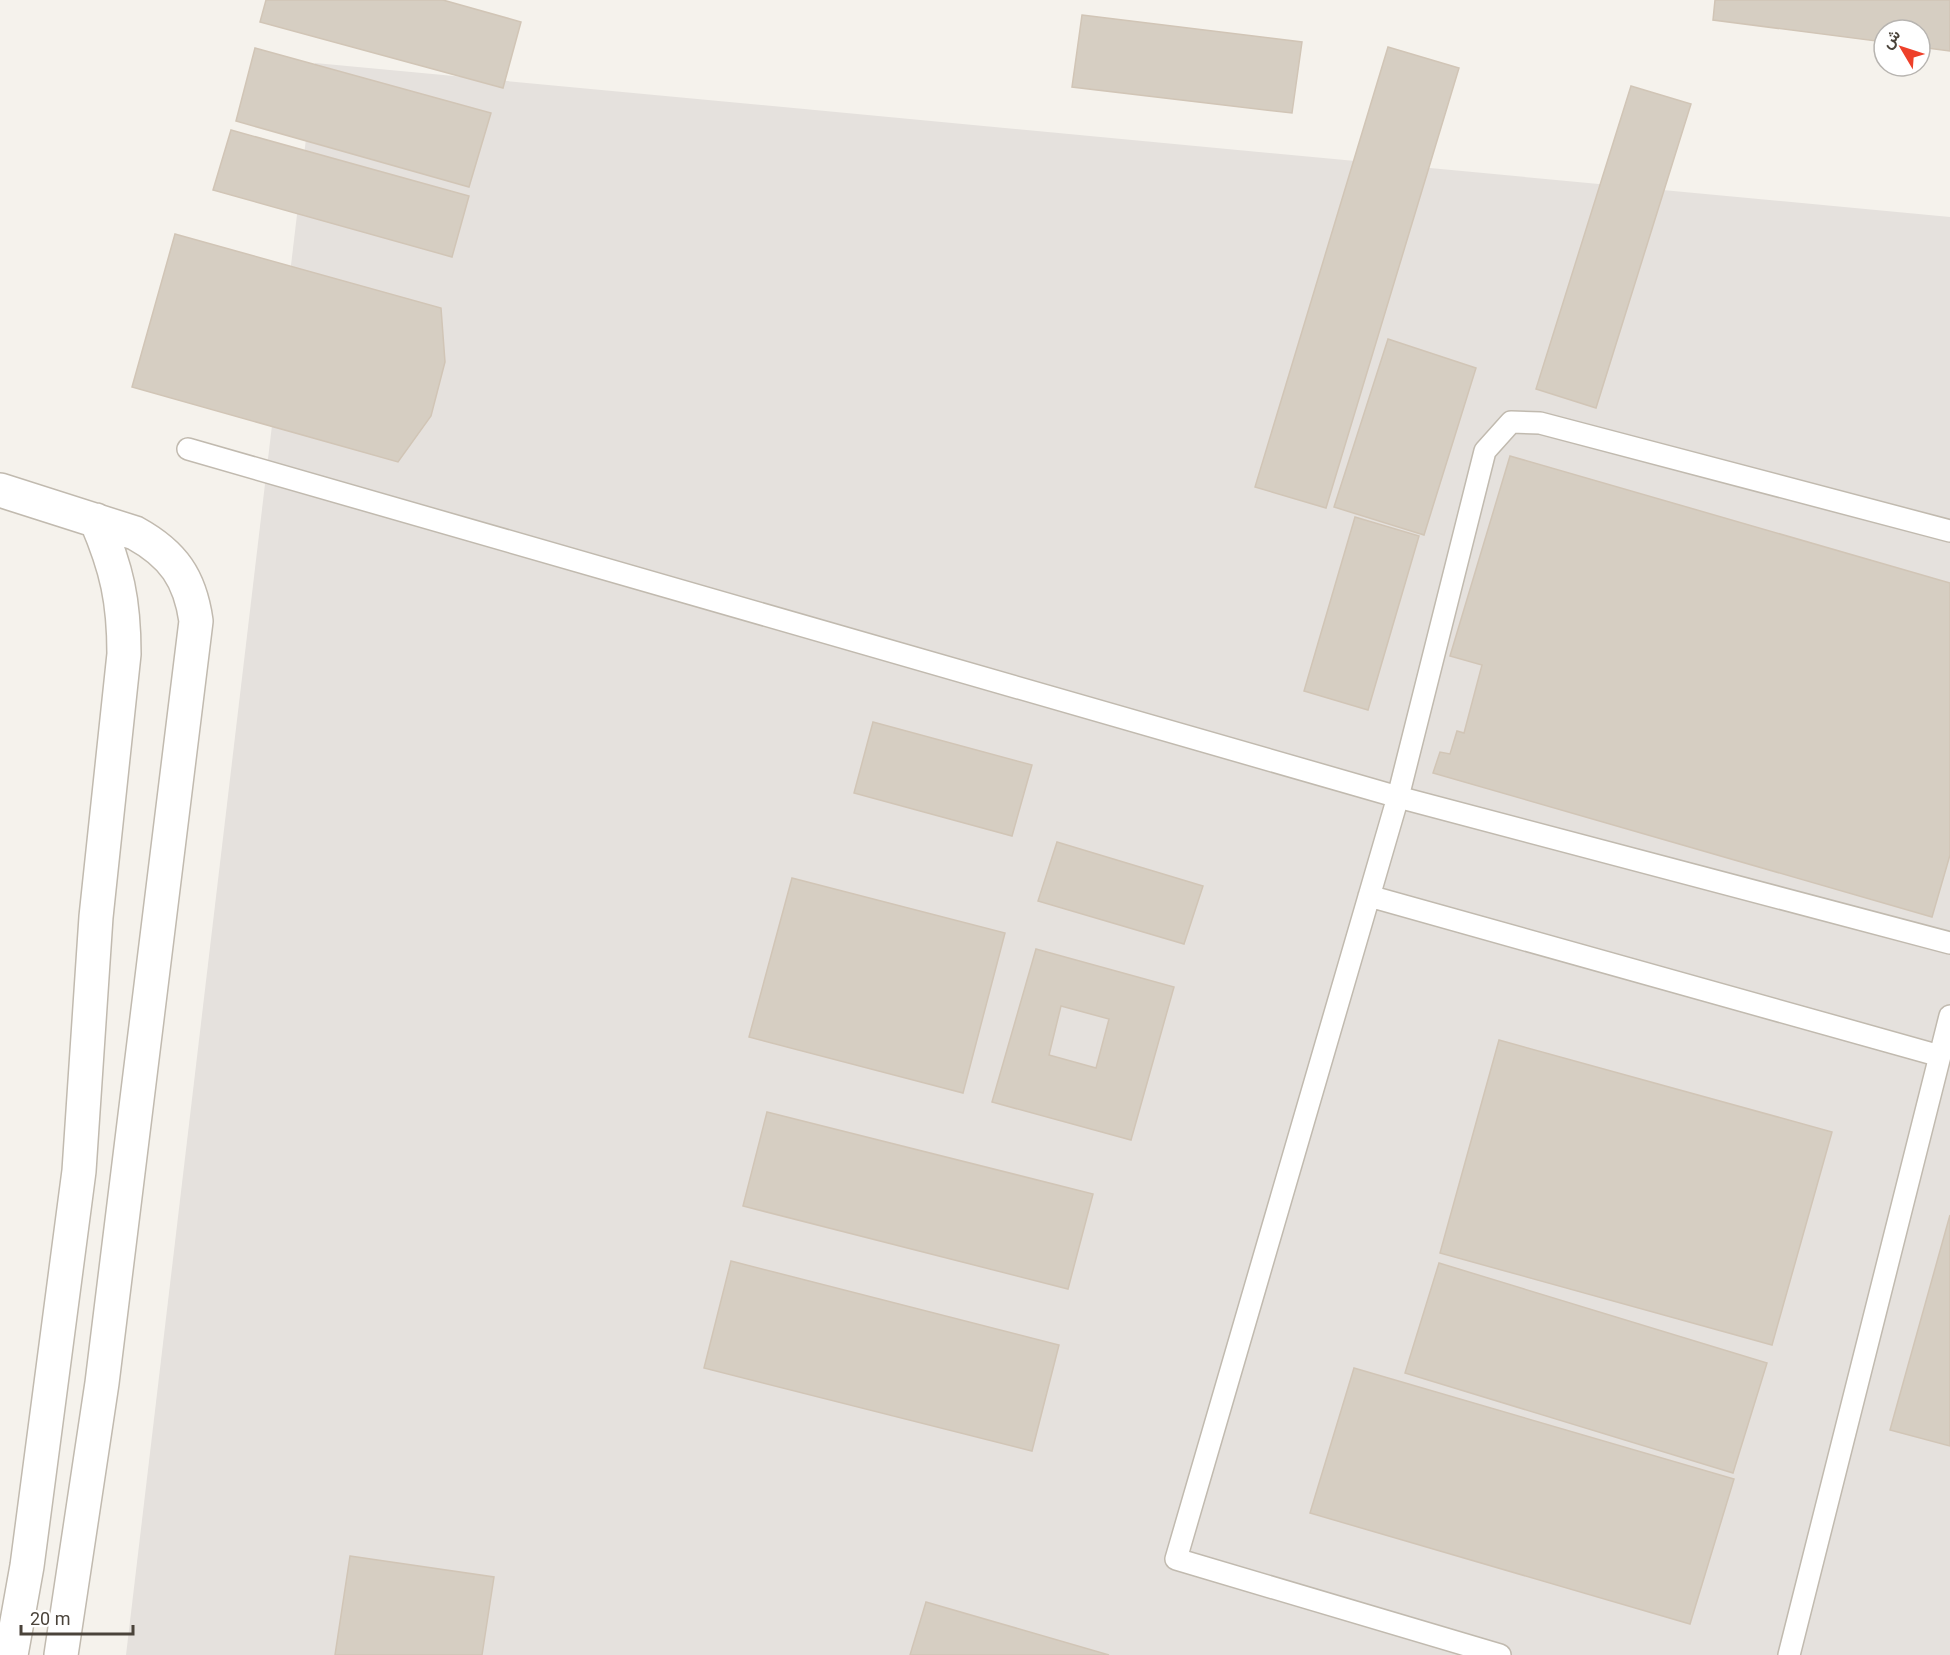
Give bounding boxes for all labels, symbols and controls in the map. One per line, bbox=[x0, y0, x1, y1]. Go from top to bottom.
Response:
north arrow bbox=[1872, 18, 1932, 78]
text: ش bbox=[1877, 25, 1904, 52]
scale bar bbox=[21, 1598, 134, 1636]
text: 20 m bbox=[30, 1608, 70, 1629]

